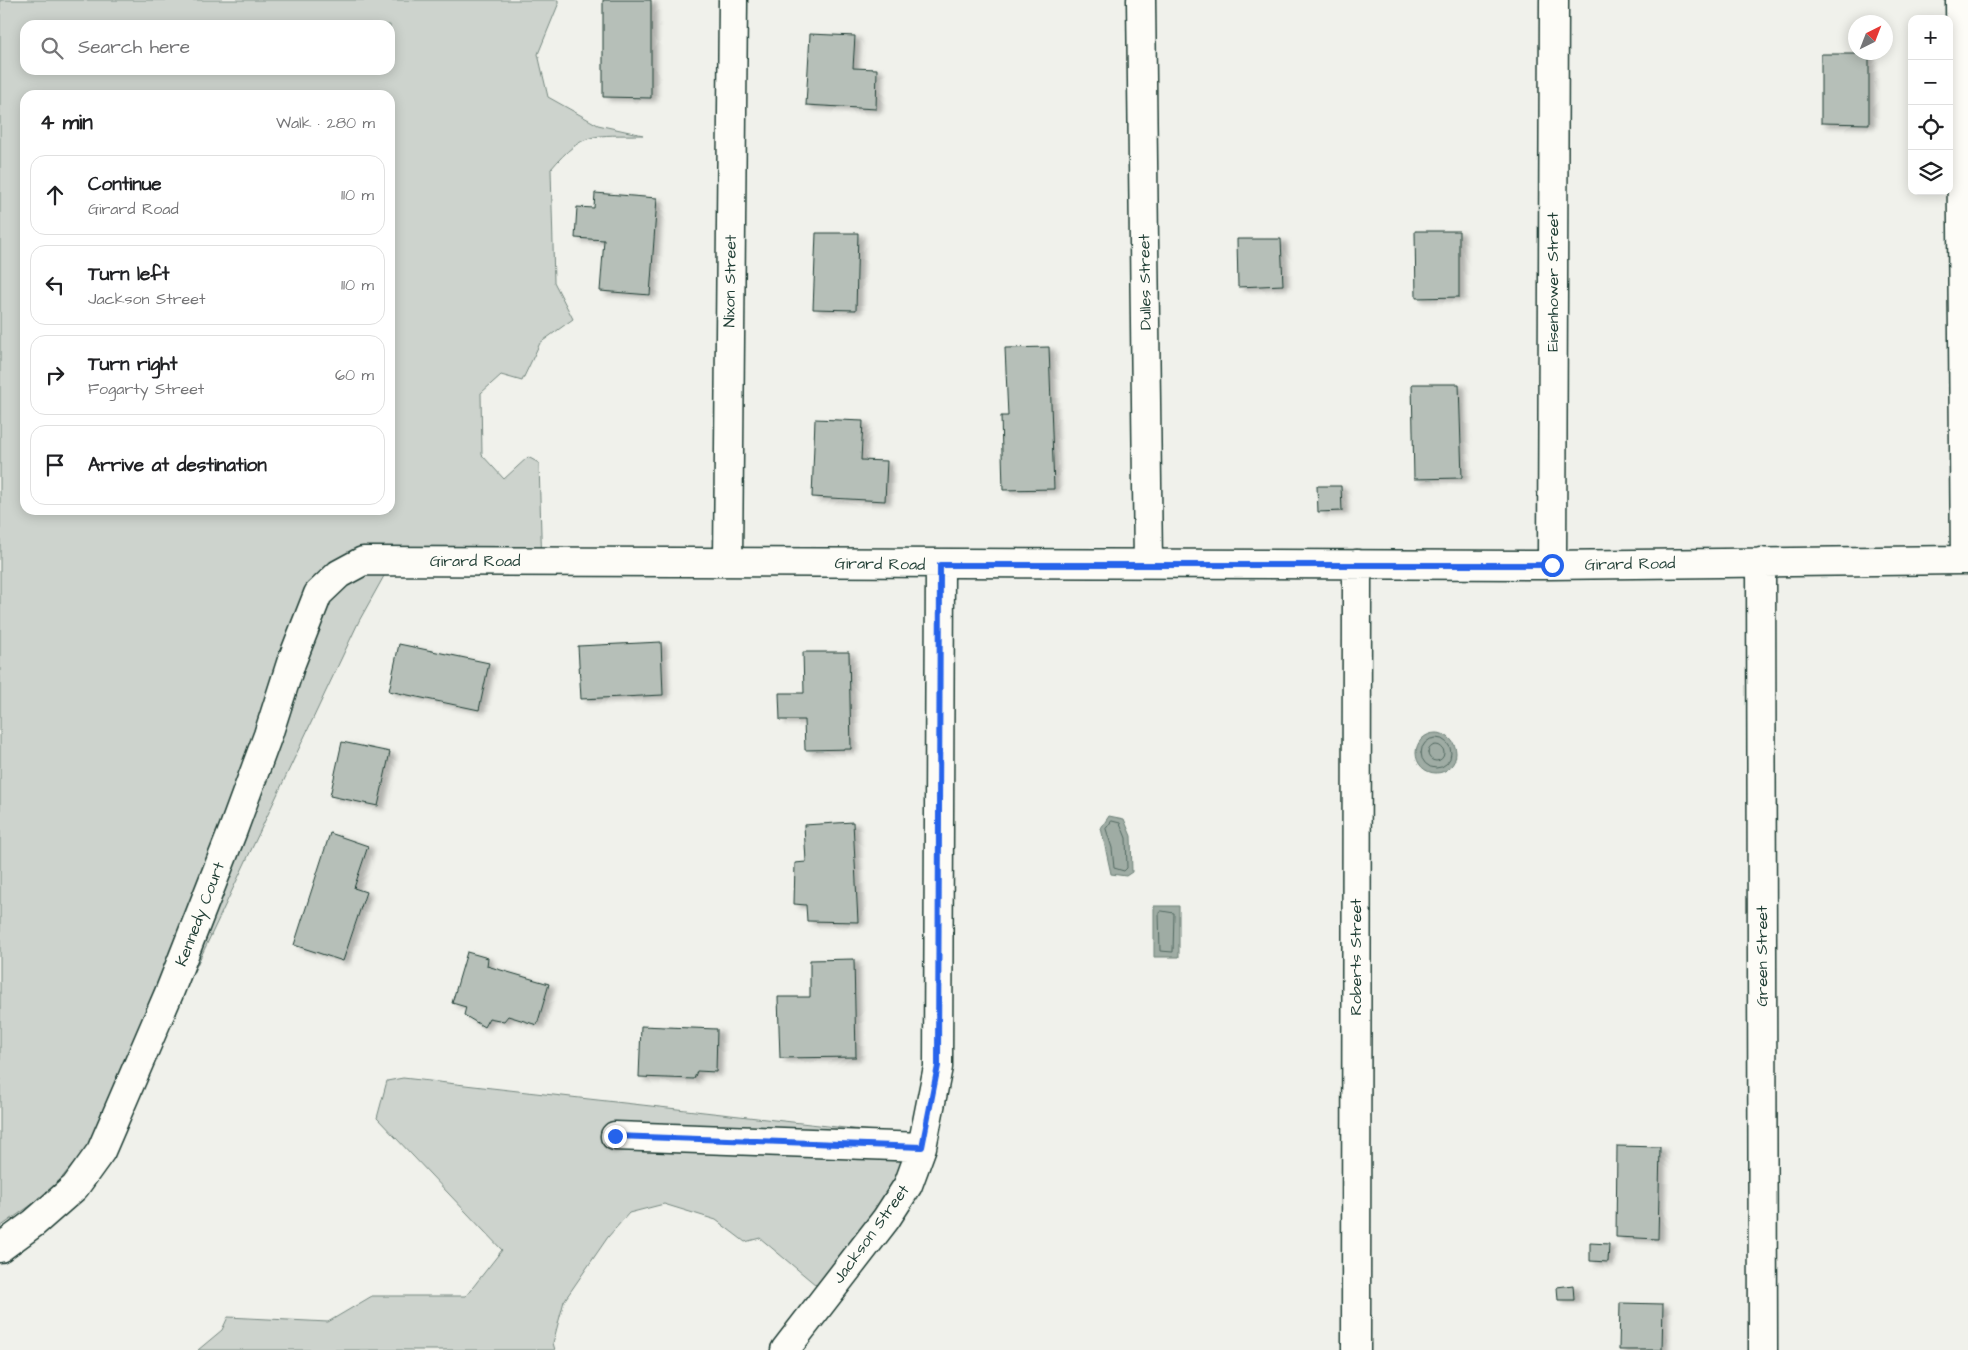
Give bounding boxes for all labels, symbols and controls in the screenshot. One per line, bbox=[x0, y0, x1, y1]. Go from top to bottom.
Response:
north arrow bbox=[1848, 15, 1893, 60]
map controls bbox=[1908, 15, 1953, 195]
button: + bbox=[1908, 15, 1953, 60]
search box bbox=[20, 20, 395, 75]
icon: search bbox=[38, 34, 66, 62]
text: Search here bbox=[78, 34, 190, 61]
button: − bbox=[1908, 60, 1953, 105]
button: locate bbox=[1908, 105, 1953, 150]
text: 4 min bbox=[40, 108, 93, 137]
text: Walk · 280 m bbox=[276, 112, 375, 134]
button: layers bbox=[1908, 150, 1953, 195]
text: Continue bbox=[88, 171, 162, 198]
icon: ahead bbox=[41, 181, 69, 209]
text: 110 m bbox=[341, 184, 374, 206]
text: Girard Road bbox=[88, 198, 179, 220]
street label: Eisenhower Street bbox=[1542, 212, 1564, 352]
street label: Dulles Street bbox=[1133, 233, 1157, 330]
street label: Nixon Street bbox=[718, 234, 742, 328]
text: Turn left bbox=[88, 261, 169, 288]
icon: left bbox=[41, 271, 69, 299]
text: 110 m bbox=[341, 274, 374, 296]
text: Jackson Street bbox=[88, 288, 205, 310]
text: Turn right bbox=[88, 351, 177, 378]
icon: right bbox=[41, 361, 69, 389]
text: 60 m bbox=[335, 364, 374, 386]
text: Fogarty Street bbox=[88, 378, 204, 400]
icon: arrive bbox=[41, 451, 69, 479]
text: Arrive at destination bbox=[88, 452, 267, 479]
street label: Girard Road bbox=[430, 550, 520, 572]
street label: Girard Road bbox=[834, 552, 926, 576]
street label: Girard Road bbox=[1584, 552, 1676, 576]
route start bbox=[1541, 554, 1564, 577]
street label: Kennedy Court bbox=[170, 858, 231, 970]
street label: Roberts Street bbox=[1345, 898, 1367, 1016]
street label: Green Street bbox=[1751, 905, 1773, 1006]
route end bbox=[604, 1125, 627, 1148]
street label: Jackson Street bbox=[828, 1180, 915, 1288]

